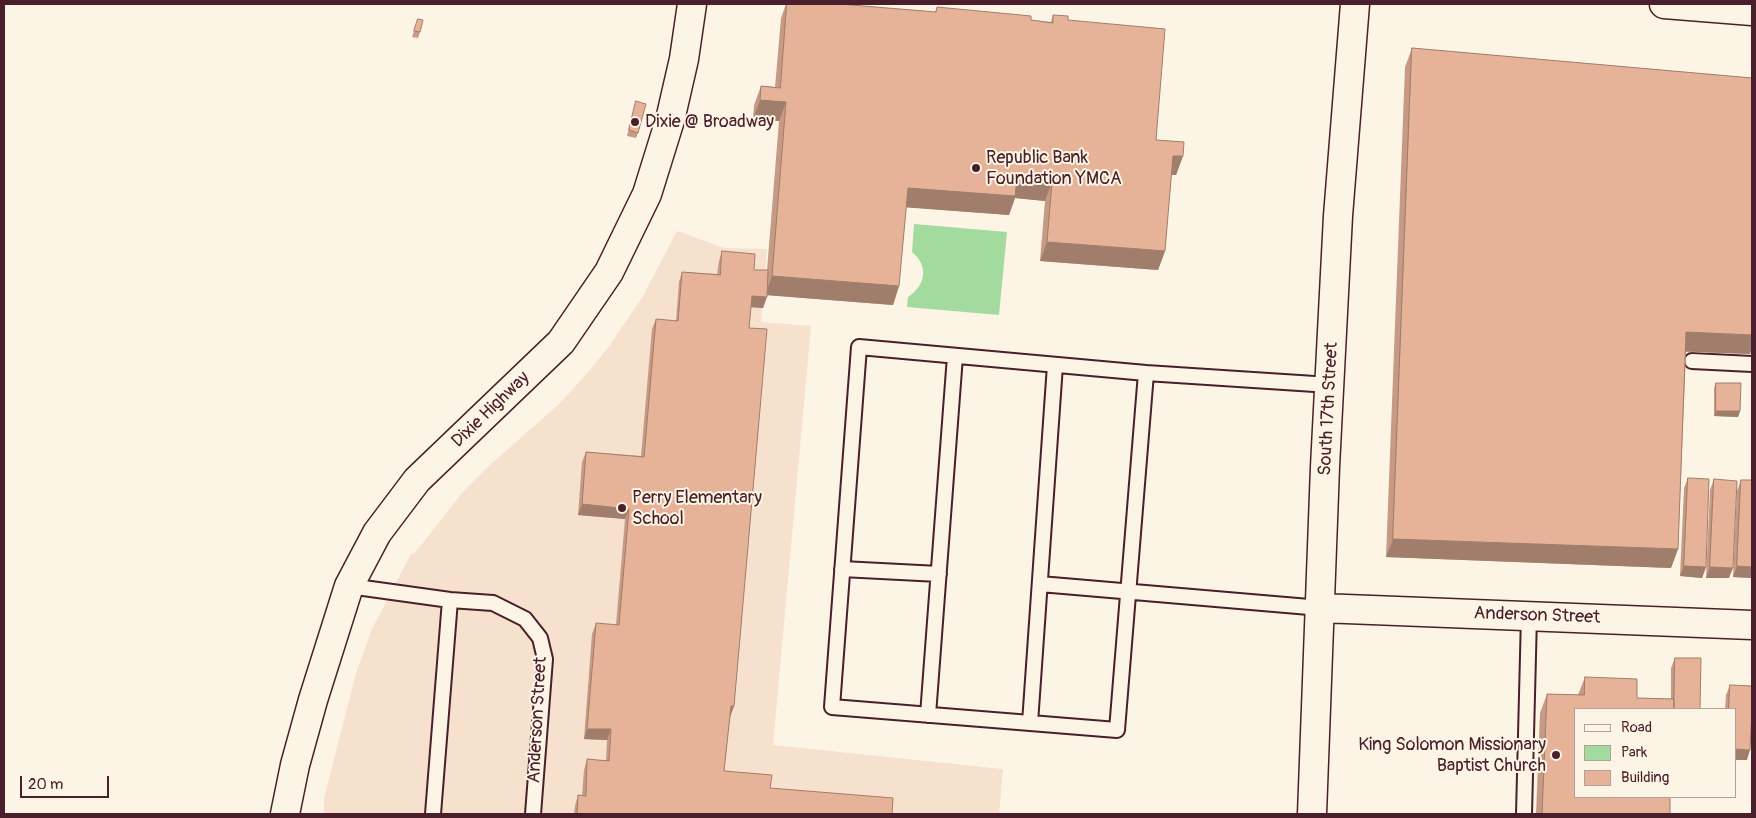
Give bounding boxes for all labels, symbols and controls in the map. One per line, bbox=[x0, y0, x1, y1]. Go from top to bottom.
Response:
place label: Dixie @ Broadway bbox=[645, 111, 774, 133]
marker: Dixie @ Broadway bbox=[629, 116, 641, 128]
place label: Republic Bank Foundation YMCA bbox=[986, 147, 1122, 190]
marker: Republic Bank Foundation YMCA bbox=[970, 162, 982, 174]
street label: South 17th Street bbox=[1315, 342, 1343, 476]
street label: Dixie Highway bbox=[448, 368, 534, 452]
place label: Perry Elementary School bbox=[632, 487, 762, 530]
marker: Perry Elementary School bbox=[616, 502, 628, 514]
street label: Anderson Street bbox=[1473, 603, 1601, 629]
street label: Anderson Street bbox=[524, 656, 552, 784]
legend bbox=[1574, 708, 1736, 798]
text: Road bbox=[1621, 718, 1652, 737]
place label: King Solomon Missionary Baptist Church bbox=[1358, 734, 1546, 776]
text: Park bbox=[1621, 743, 1647, 762]
marker: King Solomon Missionary Baptist Church bbox=[1550, 749, 1562, 761]
scale bar bbox=[22, 766, 111, 798]
text: Building bbox=[1621, 768, 1669, 787]
text: 20 m bbox=[28, 775, 63, 794]

